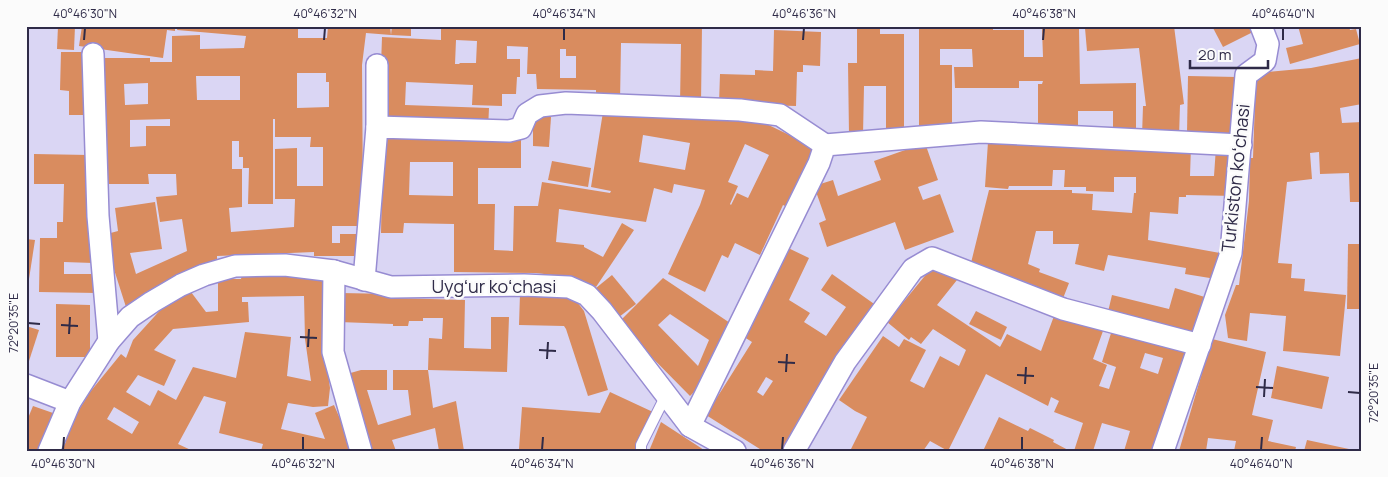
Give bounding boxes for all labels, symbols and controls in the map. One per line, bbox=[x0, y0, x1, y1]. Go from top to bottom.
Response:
text: 40°46'30"N bbox=[53, 5, 117, 22]
text: 40°46'32"N bbox=[293, 5, 357, 22]
text: 40°46'34"N bbox=[532, 5, 596, 22]
text: 40°46'36"N bbox=[772, 5, 836, 22]
text: 40°46'38"N bbox=[1012, 5, 1076, 22]
text: 40°46'40"N bbox=[1252, 5, 1314, 22]
scale bar bbox=[1190, 38, 1268, 70]
text: 20 m bbox=[1198, 44, 1231, 65]
street label: Turkiston koʻchasi bbox=[1215, 103, 1255, 253]
street label: Uygʻur koʻchasi bbox=[431, 274, 557, 298]
text: 72°20'35"E bbox=[5, 293, 22, 353]
text: 72°20'35"E bbox=[1365, 363, 1382, 423]
text: 40°46'30"N bbox=[31, 455, 95, 472]
text: 40°46'32"N bbox=[271, 455, 335, 472]
text: 40°46'34"N bbox=[510, 455, 574, 472]
text: 40°46'36"N bbox=[750, 455, 814, 472]
text: 40°46'38"N bbox=[990, 455, 1054, 472]
text: 40°46'40"N bbox=[1230, 455, 1292, 472]

